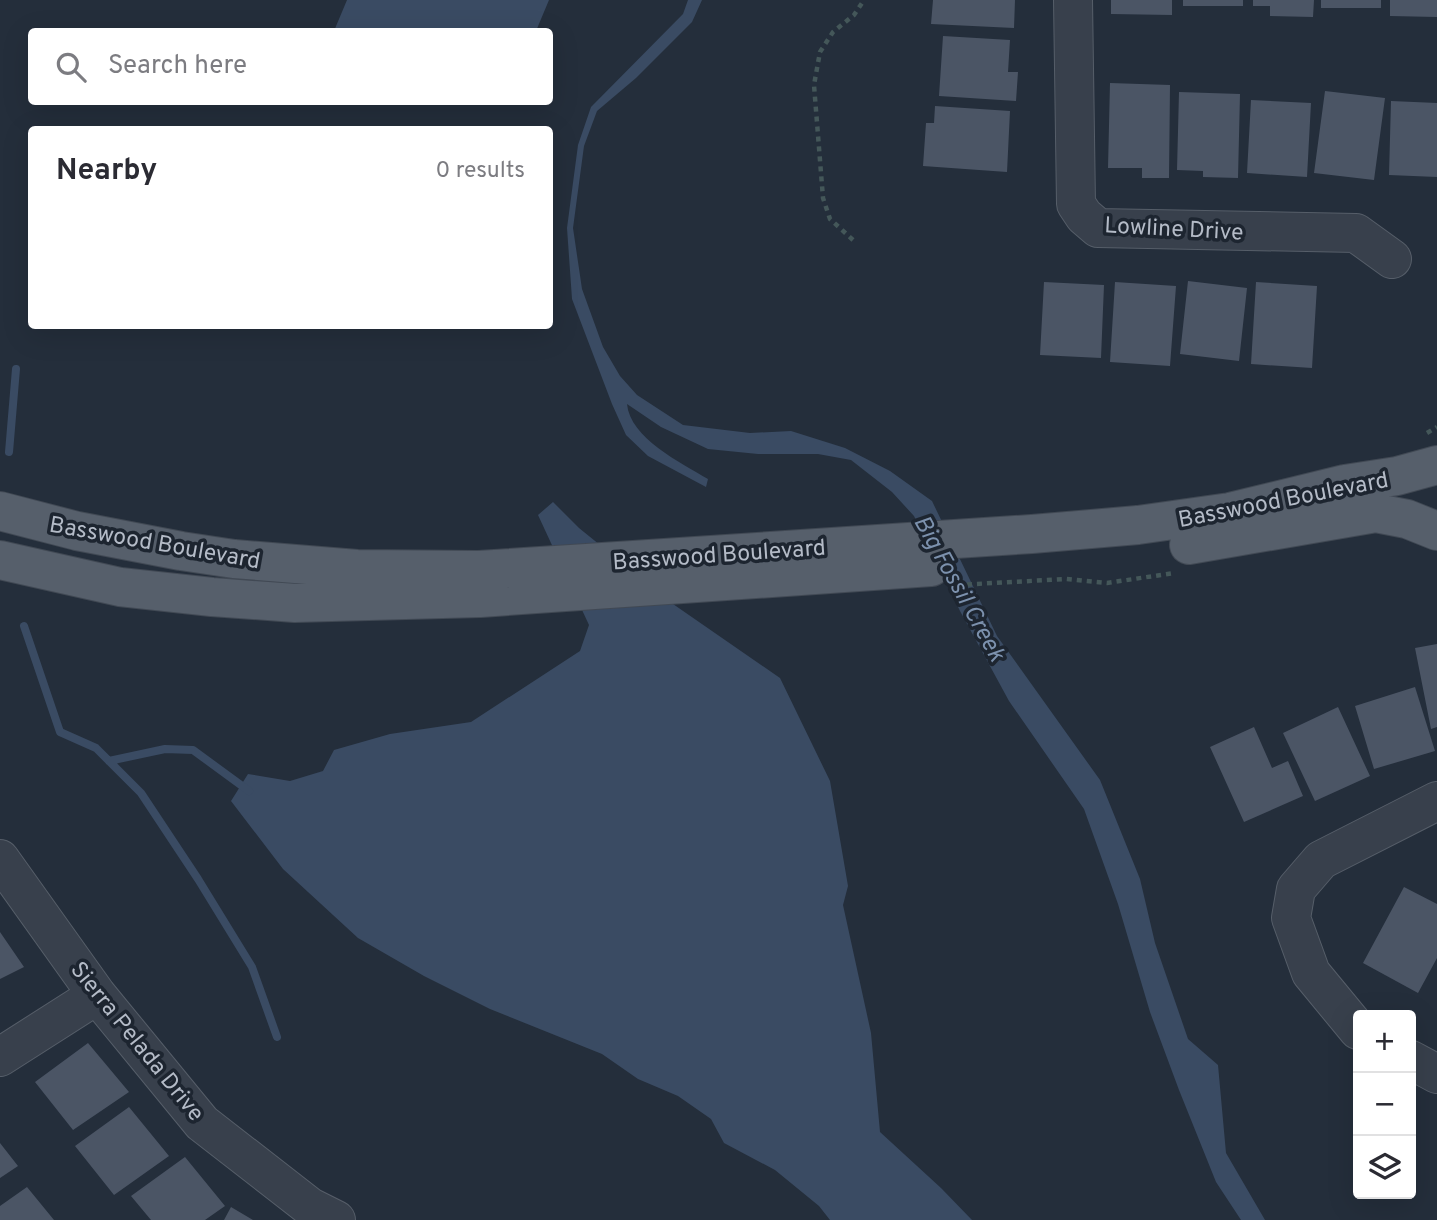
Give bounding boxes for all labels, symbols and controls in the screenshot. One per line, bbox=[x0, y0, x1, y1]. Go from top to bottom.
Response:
search box bbox=[28, 28, 553, 105]
icon: search bbox=[52, 48, 90, 86]
text: Search here bbox=[108, 50, 247, 83]
text: Nearby bbox=[56, 153, 157, 190]
text: 0 results bbox=[436, 157, 525, 186]
street label: Lowline Drive bbox=[1104, 212, 1244, 249]
street label: Basswood Boulevard bbox=[1176, 467, 1391, 536]
water label: Big Fossil Creek bbox=[906, 511, 1011, 668]
street label: Basswood Boulevard bbox=[47, 512, 262, 577]
street label: Basswood Boulevard bbox=[612, 535, 827, 578]
street label: Sierra Pelada Drive bbox=[63, 957, 209, 1128]
map controls bbox=[1353, 1010, 1416, 1199]
button: + bbox=[1353, 1010, 1416, 1073]
button: − bbox=[1353, 1073, 1416, 1136]
button: layers bbox=[1353, 1136, 1416, 1199]

